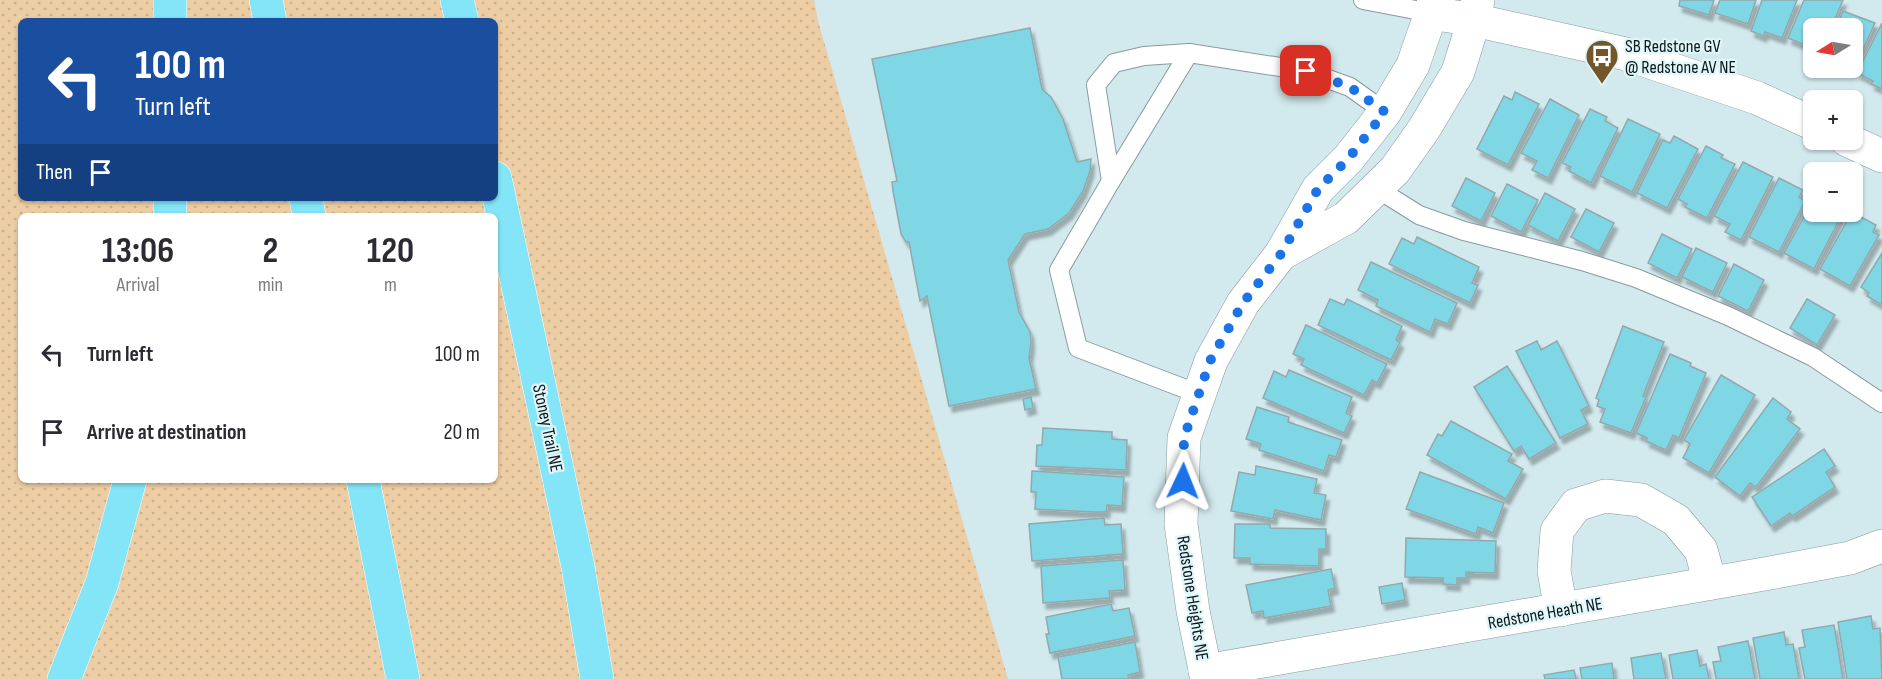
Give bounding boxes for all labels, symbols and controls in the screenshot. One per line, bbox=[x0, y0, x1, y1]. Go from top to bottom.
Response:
north arrow bbox=[1803, 18, 1863, 78]
map controls bbox=[1803, 18, 1863, 222]
place label: SB Redstone GV @ Redstone AV NE bbox=[1625, 36, 1736, 78]
bus stop icon: SB Redstone GV @ Redstone AV NE bbox=[1584, 38, 1620, 85]
text: 100 m bbox=[135, 40, 226, 91]
icon: left bbox=[36, 42, 114, 120]
pin bbox=[1280, 45, 1331, 96]
icon: arrive bbox=[1289, 54, 1322, 87]
button: + bbox=[1803, 90, 1863, 150]
text: Turn left bbox=[135, 91, 211, 123]
icon: arrive bbox=[84, 156, 117, 189]
text: Then bbox=[36, 159, 72, 186]
button: − bbox=[1803, 162, 1863, 222]
text: 13:06 bbox=[102, 230, 174, 273]
text: 2 bbox=[263, 230, 278, 273]
text: 120 bbox=[367, 230, 414, 273]
text: Arrival bbox=[116, 273, 159, 297]
text: min bbox=[258, 273, 283, 297]
text: m bbox=[384, 273, 397, 297]
icon: left bbox=[36, 338, 69, 371]
text: Turn left bbox=[87, 341, 153, 368]
text: 100 m bbox=[435, 341, 480, 368]
street label: Stoney Trail NE bbox=[528, 382, 567, 474]
icon: arrive bbox=[36, 416, 69, 449]
text: Arrive at destination bbox=[87, 419, 246, 446]
text: 20 m bbox=[444, 419, 480, 446]
position arrow bbox=[1151, 449, 1215, 513]
street label: Redstone Heights NE bbox=[1172, 534, 1213, 662]
street label: Redstone Heath NE bbox=[1486, 593, 1604, 634]

